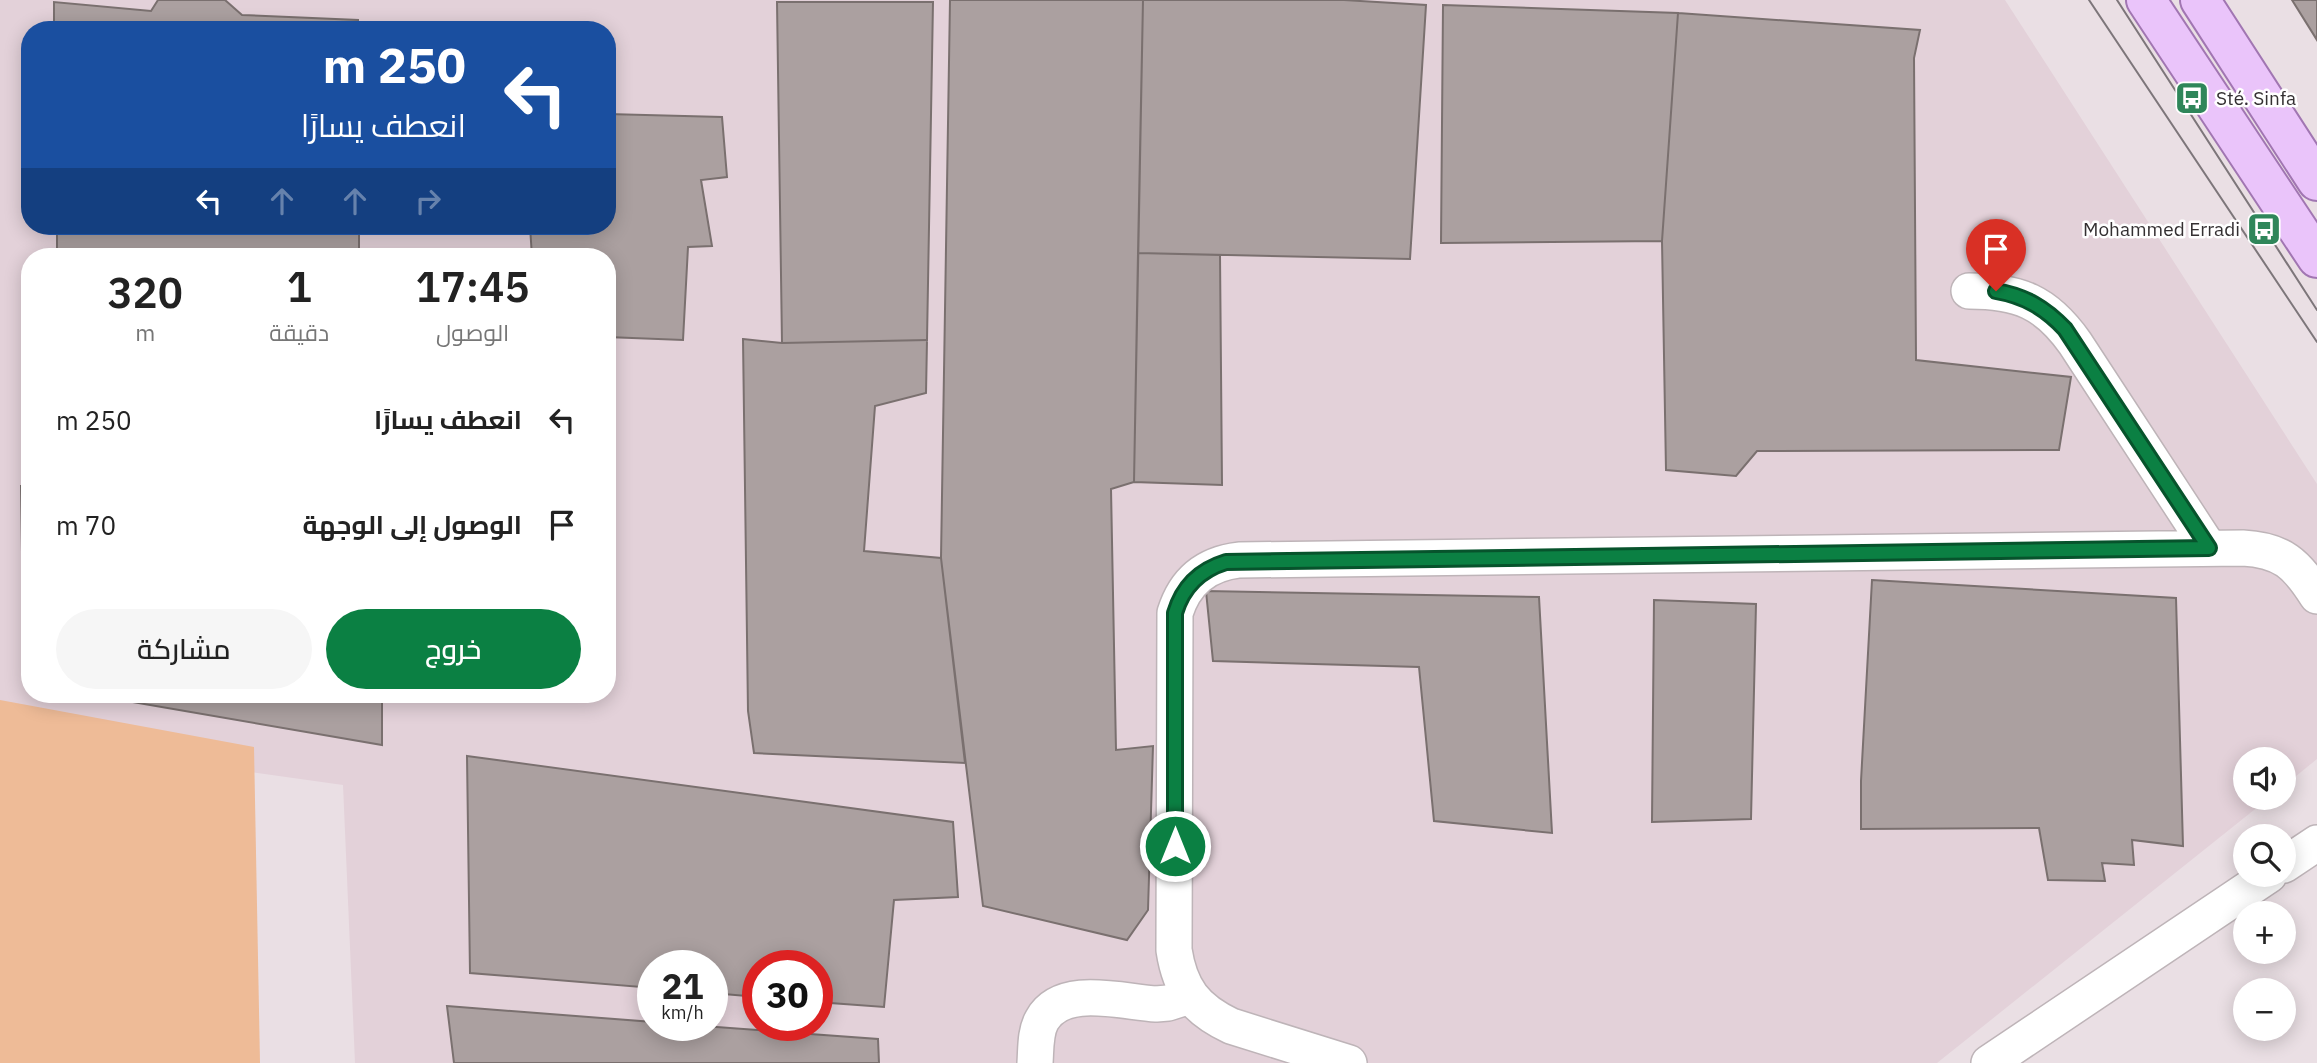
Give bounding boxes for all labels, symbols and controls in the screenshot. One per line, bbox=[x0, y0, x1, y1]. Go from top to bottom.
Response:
text: 250 m bbox=[322, 33, 466, 96]
icon: left bbox=[490, 49, 581, 140]
bus stop icon: Sté. Sinfa bbox=[2173, 79, 2211, 117]
place label: Sté. Sinfa bbox=[2216, 86, 2296, 110]
text: انعطف يسارًا bbox=[301, 104, 466, 146]
icon: left bbox=[190, 182, 228, 220]
icon: ahead bbox=[263, 182, 301, 220]
icon: ahead bbox=[336, 182, 374, 220]
icon: right bbox=[409, 182, 447, 220]
bus stop icon: Mohammed Erradi bbox=[2245, 210, 2283, 248]
place label: Mohammed Erradi bbox=[2083, 217, 2240, 241]
pin bbox=[1966, 219, 2026, 291]
icon: arrive bbox=[1977, 230, 2015, 268]
text: 1 bbox=[287, 259, 312, 314]
text: 17:45 bbox=[415, 259, 530, 314]
text: 320 bbox=[107, 265, 183, 320]
text: m bbox=[135, 317, 155, 347]
text: دقيقة bbox=[269, 317, 329, 347]
text: الوصول bbox=[436, 317, 509, 347]
icon: left bbox=[543, 401, 581, 439]
text: انعطف يسارًا bbox=[374, 402, 522, 436]
text: 250 m bbox=[56, 403, 132, 437]
icon: arrive bbox=[543, 506, 581, 544]
text: الوصول إلى الوجهة bbox=[303, 507, 522, 541]
text: 70 m bbox=[56, 508, 116, 542]
button: مشاركة bbox=[56, 609, 312, 689]
button: خروج bbox=[326, 609, 581, 689]
map controls bbox=[2233, 747, 2296, 1041]
button: sound bbox=[2233, 747, 2296, 810]
position arrow bbox=[1138, 809, 1212, 883]
button: search bbox=[2233, 824, 2296, 887]
button: + bbox=[2233, 901, 2296, 964]
speed limit sign: 30 bbox=[742, 950, 833, 1041]
text: 21 bbox=[661, 963, 704, 1009]
button: − bbox=[2233, 978, 2296, 1041]
text: km/h bbox=[661, 1001, 704, 1024]

